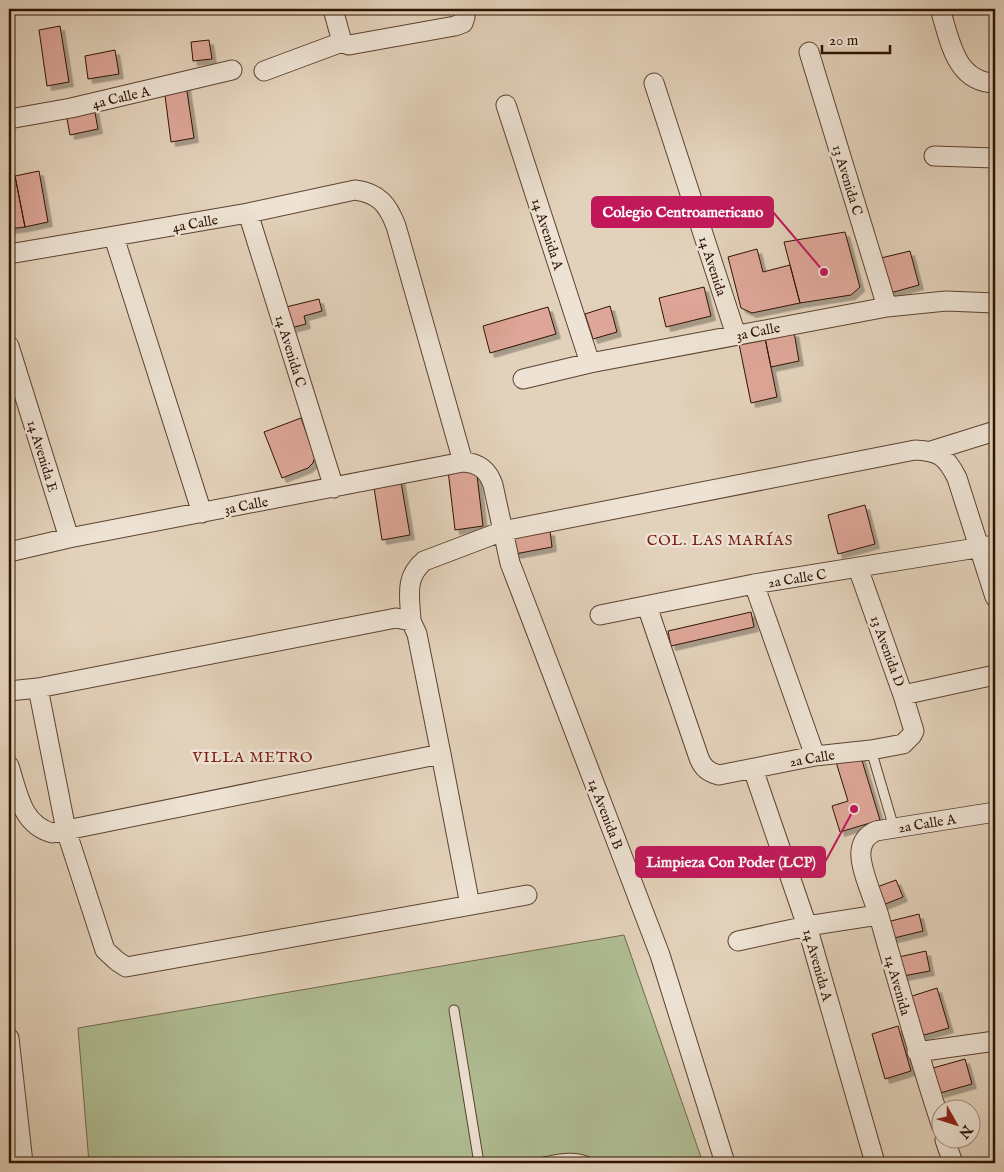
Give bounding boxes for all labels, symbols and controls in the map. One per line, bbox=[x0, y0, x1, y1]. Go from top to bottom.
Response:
scale bar bbox=[822, 22, 889, 54]
text: 20 m bbox=[829, 31, 859, 50]
street label: 4a Calle A bbox=[91, 82, 152, 113]
street label: 13 Avenida C bbox=[828, 143, 866, 218]
street label: 14 Avenida A bbox=[527, 196, 567, 273]
callout: Colegio Centroamericano bbox=[592, 197, 773, 227]
text: Colegio Centroamericano bbox=[603, 203, 763, 222]
street label: 4a Calle bbox=[171, 211, 220, 237]
street label: 14 Avenida bbox=[694, 234, 730, 299]
street label: 14 Avenida C bbox=[271, 313, 310, 390]
street label: 3a Calle bbox=[735, 319, 782, 345]
street label: 14 Avenida E bbox=[23, 418, 62, 495]
street label: 3a Calle bbox=[223, 493, 270, 519]
district label: COL. LAS MARÍAS bbox=[647, 531, 793, 550]
street label: 2a Calle C bbox=[767, 565, 828, 592]
street label: 13 Avenida D bbox=[866, 613, 908, 689]
street label: 2a Calle bbox=[788, 746, 837, 771]
district label: VILLA METRO bbox=[192, 748, 313, 767]
street label: 14 Avenida B bbox=[583, 777, 627, 852]
street label: 2a Calle A bbox=[897, 810, 958, 837]
callout: Limpieza Con Poder (LCP) bbox=[636, 847, 825, 877]
text: Limpieza Con Poder (LCP) bbox=[646, 853, 816, 872]
street label: 14 Avenida A bbox=[798, 927, 836, 1004]
street label: 14 Avenida bbox=[880, 953, 914, 1018]
north arrow bbox=[932, 1100, 982, 1150]
text: N bbox=[955, 1120, 977, 1142]

